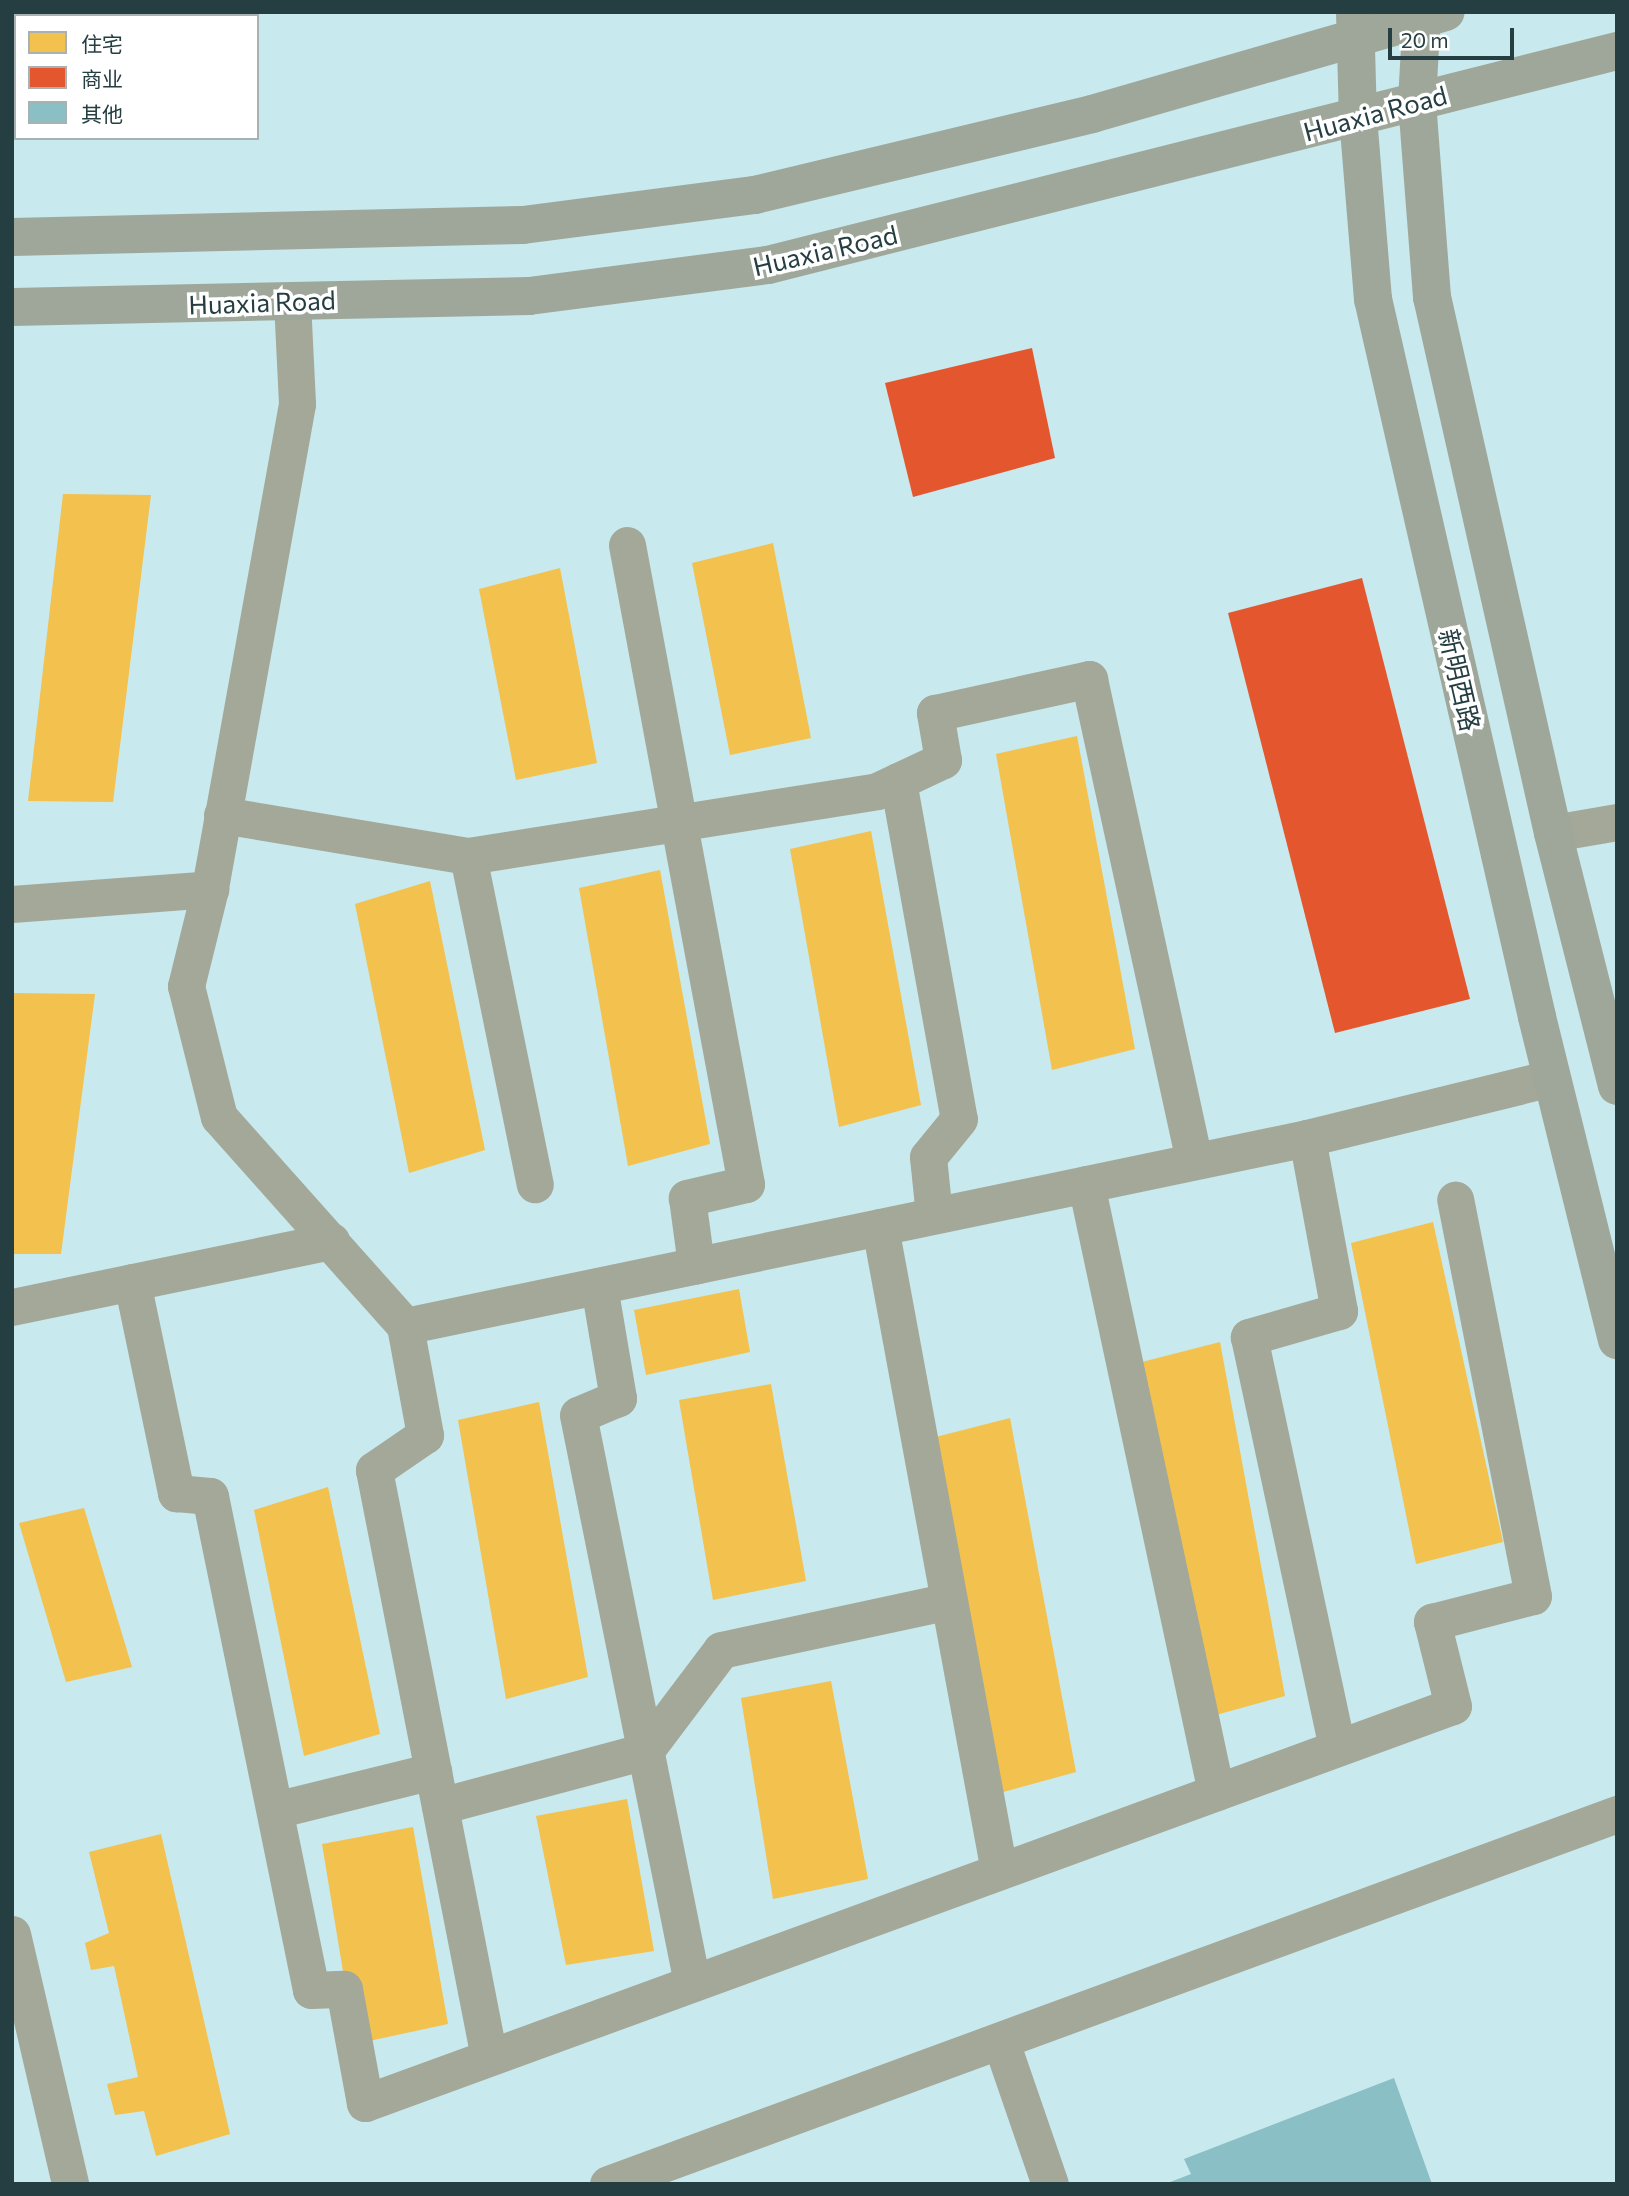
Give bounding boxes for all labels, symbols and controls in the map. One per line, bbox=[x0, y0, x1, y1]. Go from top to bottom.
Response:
legend bbox=[14, 14, 259, 140]
scale bar bbox=[1391, 14, 1517, 58]
text: 20 m bbox=[1401, 27, 1449, 52]
text: 住宅 bbox=[81, 31, 123, 56]
text: 商业 bbox=[81, 66, 123, 91]
street label: Huaxia Road bbox=[1300, 79, 1450, 147]
text: 其他 bbox=[81, 101, 123, 126]
street label: Huaxia Road bbox=[750, 218, 900, 282]
street label: Huaxia Road bbox=[188, 284, 336, 320]
street label: 新明西路 bbox=[1433, 626, 1487, 734]

